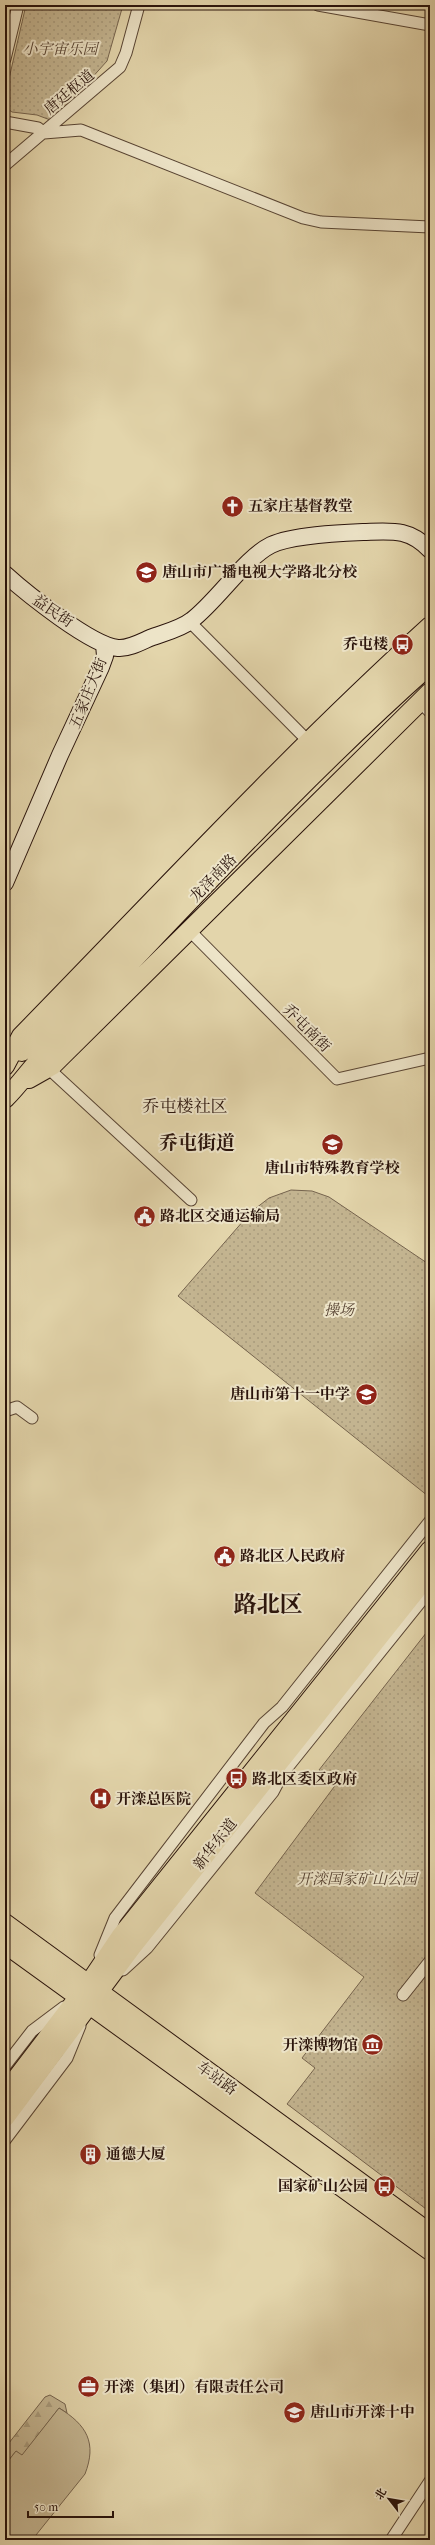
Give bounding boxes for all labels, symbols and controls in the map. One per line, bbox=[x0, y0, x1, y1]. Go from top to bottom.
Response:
park label: 小宇宙乐园 bbox=[22, 40, 99, 58]
street label: 唐廷枢道 bbox=[40, 66, 98, 118]
church icon: 五家庄基督教堂 bbox=[220, 493, 246, 519]
place label: 五家庄基督教堂 bbox=[248, 497, 353, 515]
school or university icon: 唐山市广播电视大学路北分校 bbox=[133, 559, 159, 585]
place label: 唐山市广播电视大学路北分校 bbox=[162, 563, 358, 581]
street label: 益民街 bbox=[29, 591, 77, 631]
bus stop icon: 乔屯楼 bbox=[390, 631, 416, 657]
place label: 乔屯楼 bbox=[343, 635, 388, 653]
street label: 五家庄大街 bbox=[66, 655, 110, 731]
street label: 龙泽南路 bbox=[186, 850, 240, 906]
street label: 乔屯南街 bbox=[279, 1000, 335, 1056]
district label: 乔屯楼社区 bbox=[143, 1096, 228, 1116]
district label: 乔屯街道 bbox=[159, 1132, 235, 1154]
school or university icon: 唐山市特殊教育学校 bbox=[319, 1132, 345, 1158]
place label: 唐山市特殊教育学校 bbox=[264, 1159, 400, 1177]
public building icon: 路北区交通运输局 bbox=[131, 1203, 157, 1229]
place label: 路北区交通运输局 bbox=[160, 1207, 280, 1225]
park label: 操场 bbox=[324, 1301, 356, 1319]
school or university icon: 唐山市第十一中学 bbox=[353, 1381, 379, 1407]
place label: 唐山市第十一中学 bbox=[230, 1385, 350, 1403]
public building icon: 路北区人民政府 bbox=[211, 1543, 237, 1569]
place label: 路北区人民政府 bbox=[240, 1547, 345, 1565]
district label: 路北区 bbox=[234, 1591, 303, 1618]
bus stop icon: 路北区委区政府 bbox=[223, 1766, 249, 1792]
place label: 路北区委区政府 bbox=[252, 1770, 357, 1788]
hospital icon: 开滦总医院 bbox=[87, 1786, 113, 1812]
place label: 开滦总医院 bbox=[116, 1790, 191, 1808]
street label: 新华东道 bbox=[189, 1815, 241, 1873]
park label: 开滦国家矿山公园 bbox=[297, 1870, 419, 1888]
museum icon: 开滦博物馆 bbox=[360, 2032, 386, 2058]
place label: 开滦博物馆 bbox=[283, 2036, 358, 2054]
street label: 车站路 bbox=[194, 2057, 240, 2099]
building icon: 通德大厦 bbox=[77, 2141, 103, 2167]
place label: 通德大厦 bbox=[106, 2145, 166, 2163]
bus stop icon: 国家矿山公园 bbox=[371, 2173, 397, 2199]
place label: 国家矿山公园 bbox=[278, 2177, 368, 2195]
office icon: 开滦（集团）有限责任公司 bbox=[75, 2374, 101, 2400]
place label: 开滦（集团）有限责任公司 bbox=[104, 2378, 284, 2396]
school or university icon: 唐山市开滦十中 bbox=[282, 2399, 308, 2425]
place label: 唐山市开滦十中 bbox=[310, 2403, 415, 2421]
north arrow bbox=[369, 2479, 409, 2519]
text: 北 bbox=[372, 2486, 389, 2502]
scale bar bbox=[28, 2493, 113, 2519]
text: 50 m bbox=[34, 2500, 58, 2514]

